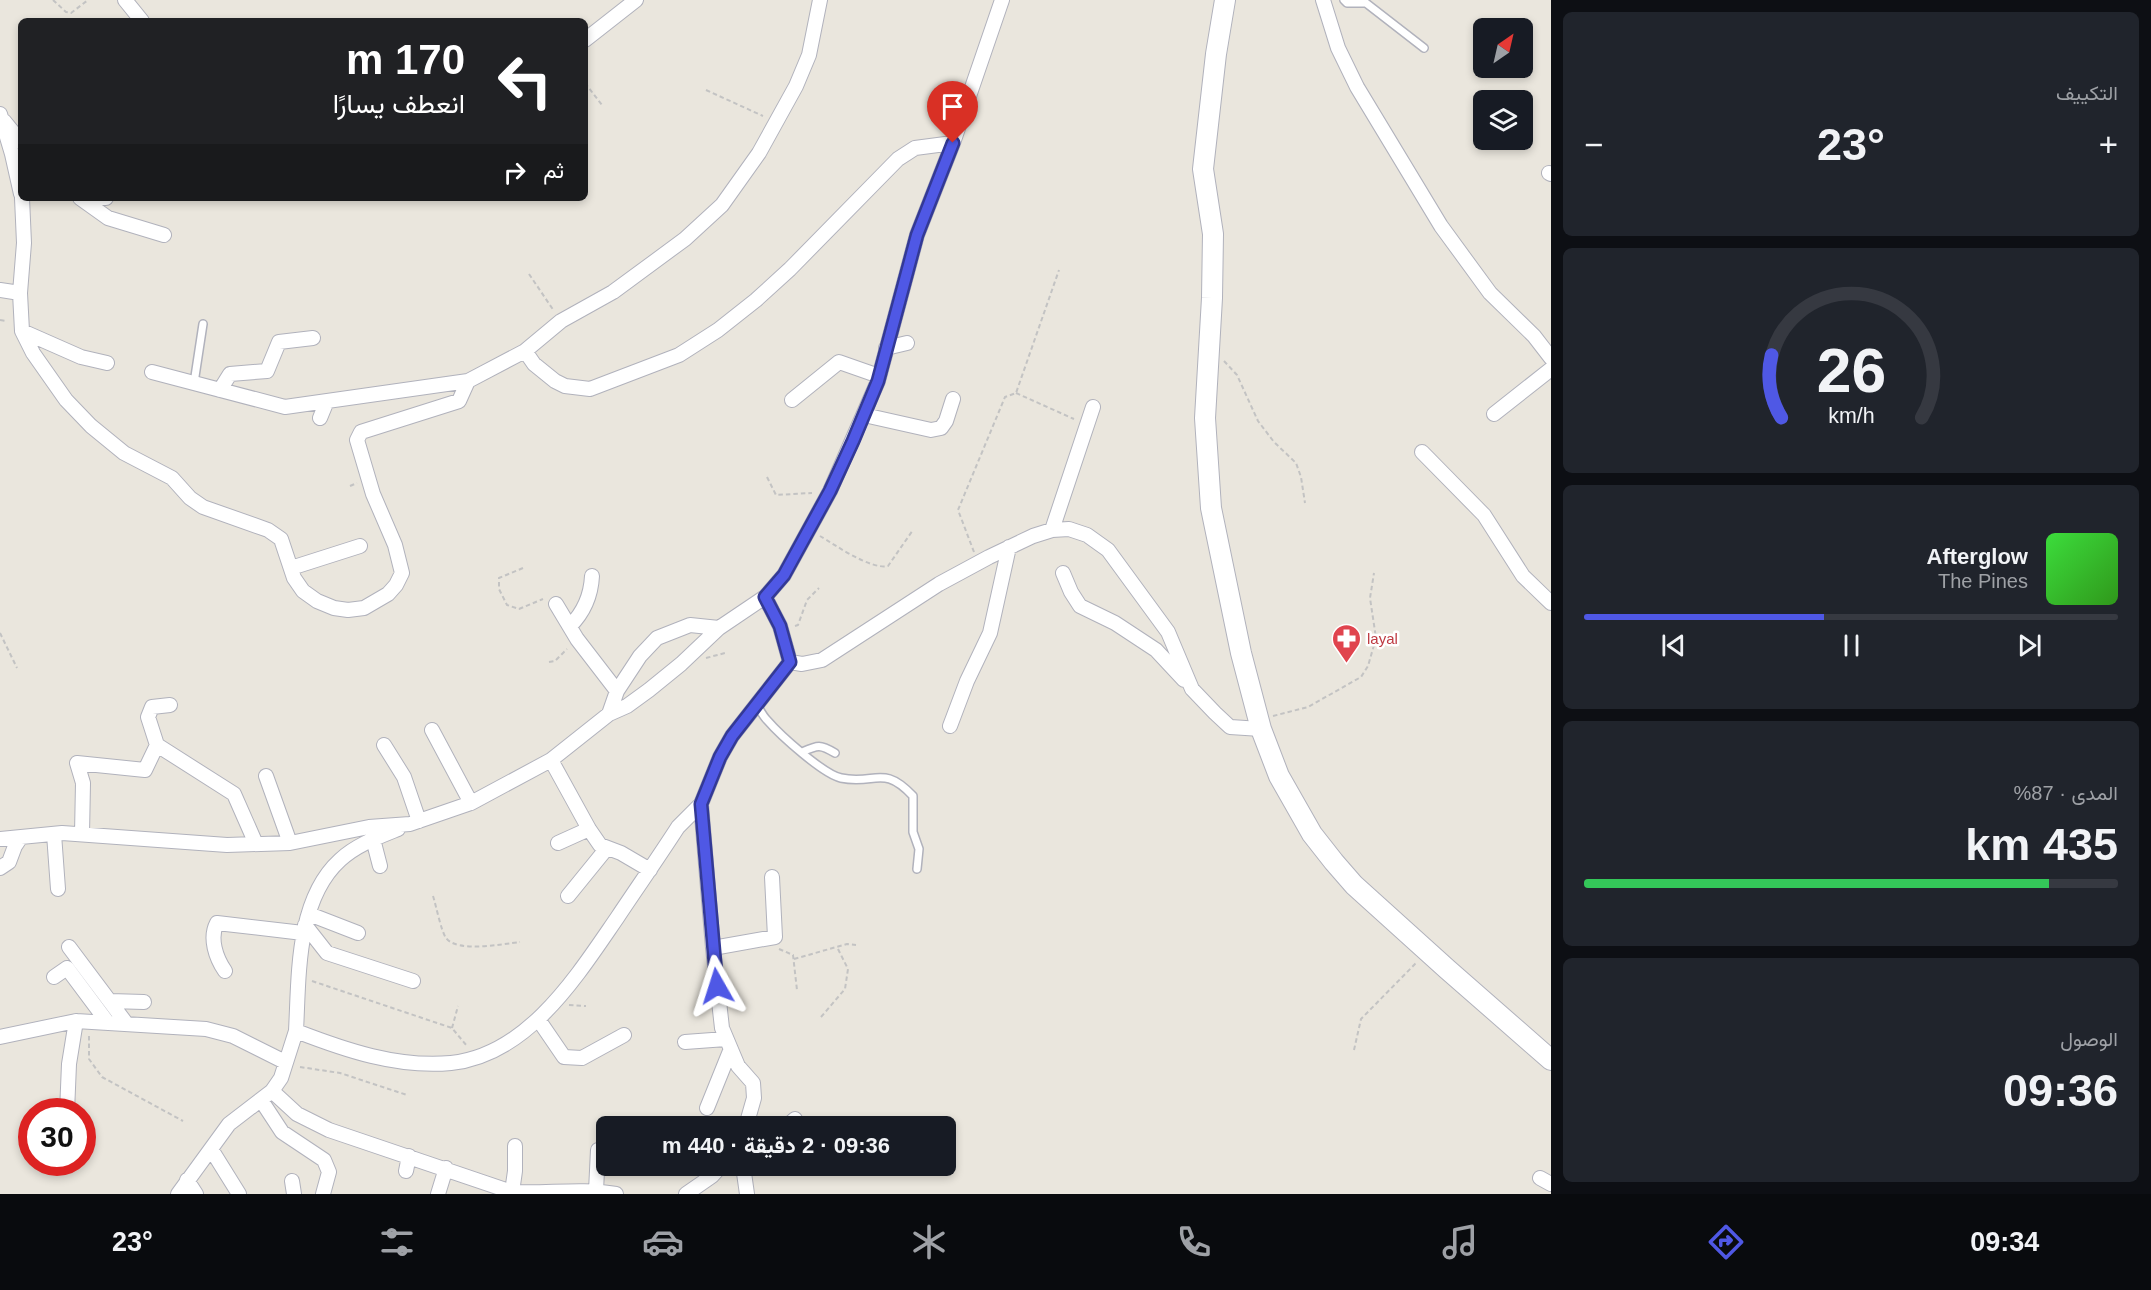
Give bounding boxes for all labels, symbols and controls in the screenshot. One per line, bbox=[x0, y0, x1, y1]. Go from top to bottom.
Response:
north arrow bbox=[1473, 18, 1533, 78]
map controls bbox=[1473, 18, 1533, 150]
text: 170 m bbox=[346, 36, 465, 83]
icon: left bbox=[486, 42, 564, 120]
pin bbox=[927, 81, 978, 143]
text: التكييف bbox=[2056, 82, 2118, 104]
text: انعطف يسارًا bbox=[333, 89, 465, 119]
icon: arrive bbox=[936, 90, 969, 123]
button: layers bbox=[1473, 90, 1533, 150]
text: 23° bbox=[1817, 119, 1885, 170]
text: − bbox=[1584, 126, 1603, 163]
text: + bbox=[2099, 126, 2118, 163]
icon: right bbox=[498, 156, 531, 189]
text: ثم bbox=[543, 158, 564, 183]
text: 26 bbox=[1816, 336, 1886, 405]
text: km/h bbox=[1828, 404, 1874, 428]
text: Afterglow bbox=[1927, 544, 2028, 569]
text: The Pines bbox=[1938, 570, 2028, 592]
pharmacy icon: layal bbox=[1330, 622, 1362, 664]
icon: previous bbox=[1657, 629, 1690, 662]
icon: pause bbox=[1835, 629, 1868, 662]
icon: next bbox=[2013, 629, 2046, 662]
place label: layal bbox=[1367, 630, 1398, 647]
text: المدى · 87% bbox=[2014, 782, 2118, 804]
text: 435 km bbox=[1965, 819, 2118, 870]
position arrow bbox=[685, 954, 749, 1018]
text: الوصول bbox=[2060, 1028, 2118, 1050]
text: 09:36 bbox=[2003, 1065, 2118, 1116]
speed limit sign: 30 bbox=[18, 1098, 96, 1176]
text: 09:36 · 2 دقيقة · 440 m bbox=[662, 1133, 890, 1158]
icon: filters bbox=[376, 1221, 418, 1263]
icon: car bbox=[642, 1221, 684, 1263]
icon: climate bbox=[908, 1221, 950, 1263]
icon: phone bbox=[1173, 1221, 1215, 1263]
icon: music bbox=[1439, 1221, 1481, 1263]
icon: directions bbox=[1705, 1221, 1747, 1263]
text: 23° bbox=[112, 1227, 153, 1257]
text: 09:34 bbox=[1970, 1227, 2039, 1257]

